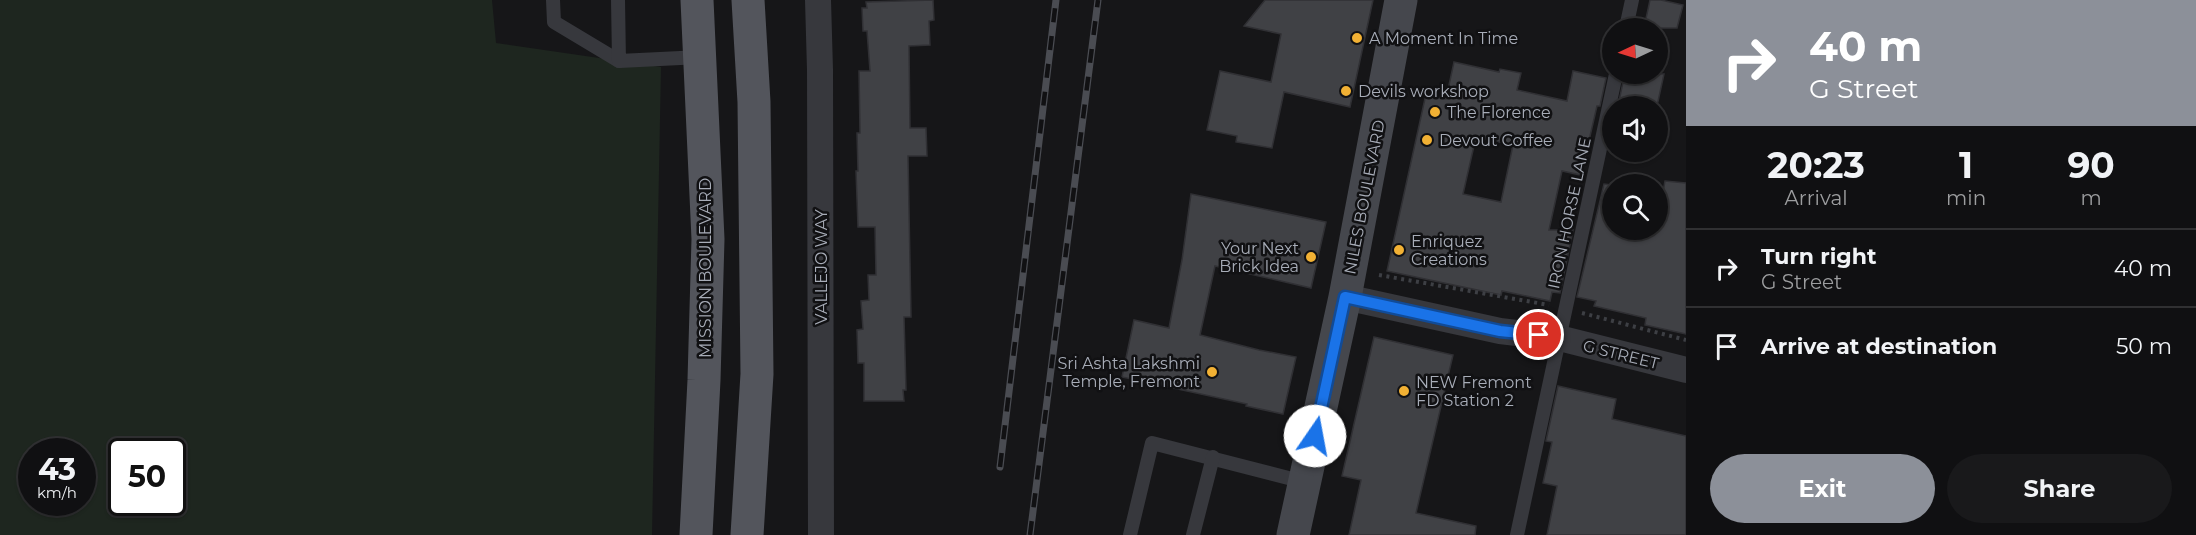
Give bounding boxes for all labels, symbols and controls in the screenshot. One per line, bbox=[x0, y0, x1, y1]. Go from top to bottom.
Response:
north arrow bbox=[1602, 18, 1668, 84]
map controls bbox=[1602, 18, 1668, 240]
text: 40 m bbox=[1809, 20, 1922, 72]
icon: right bbox=[1710, 24, 1788, 102]
place label: A Moment In Time bbox=[1369, 29, 1518, 48]
marker: A Moment In Time bbox=[1350, 31, 1364, 45]
text: G Street bbox=[1809, 72, 1919, 105]
place label: Devils workshop bbox=[1358, 82, 1489, 101]
marker: Devils workshop bbox=[1339, 84, 1353, 98]
button: sound bbox=[1602, 96, 1668, 162]
place label: The Florence bbox=[1447, 103, 1551, 122]
marker: The Florence bbox=[1428, 105, 1442, 119]
street label: NILES BOULEVARD bbox=[1340, 118, 1389, 276]
place label: Devout Coffee bbox=[1439, 131, 1553, 150]
marker: Devout Coffee bbox=[1420, 133, 1434, 147]
street label: IRON HORSE LANE bbox=[1544, 136, 1595, 291]
text: 20:23 bbox=[1767, 143, 1865, 187]
text: 1 bbox=[1959, 143, 1973, 187]
text: 90 bbox=[2067, 143, 2115, 187]
button: search bbox=[1602, 174, 1668, 240]
street label: MISSION BOULEVARD bbox=[696, 178, 715, 358]
text: Arrival bbox=[1784, 186, 1848, 210]
text: min bbox=[1946, 186, 1986, 210]
text: m bbox=[2080, 186, 2102, 210]
street label: VALLEJO WAY bbox=[812, 208, 831, 325]
place label: Enriquez Creations bbox=[1411, 232, 1487, 269]
place label: Your Next Brick Idea bbox=[1219, 239, 1299, 276]
marker: Enriquez Creations bbox=[1392, 243, 1406, 257]
text: Turn right bbox=[1761, 243, 1876, 270]
marker: Your Next Brick Idea bbox=[1304, 250, 1318, 264]
icon: right bbox=[1710, 252, 1743, 285]
text: 40 m bbox=[2114, 255, 2172, 282]
text: G Street bbox=[1761, 270, 1842, 294]
pin bbox=[1513, 309, 1564, 360]
icon: arrive bbox=[1522, 318, 1555, 351]
icon: arrive bbox=[1710, 330, 1743, 363]
text: Arrive at destination bbox=[1761, 333, 1997, 360]
text: 50 m bbox=[2116, 333, 2172, 360]
street label: G STREET bbox=[1581, 336, 1662, 373]
place label: Sri Ashta Lakshmi Temple, Fremont bbox=[1057, 354, 1200, 391]
marker: Sri Ashta Lakshmi Temple, Fremont bbox=[1205, 365, 1219, 379]
place label: NEW Fremont FD Station 2 bbox=[1416, 373, 1532, 410]
marker: NEW Fremont FD Station 2 bbox=[1397, 384, 1411, 398]
position arrow bbox=[1283, 404, 1347, 468]
speed limit sign: 50 bbox=[108, 438, 186, 516]
text: 43 bbox=[38, 451, 76, 488]
button: Exit bbox=[1710, 454, 1935, 523]
button: Share bbox=[1947, 454, 2172, 523]
text: km/h bbox=[37, 483, 77, 502]

